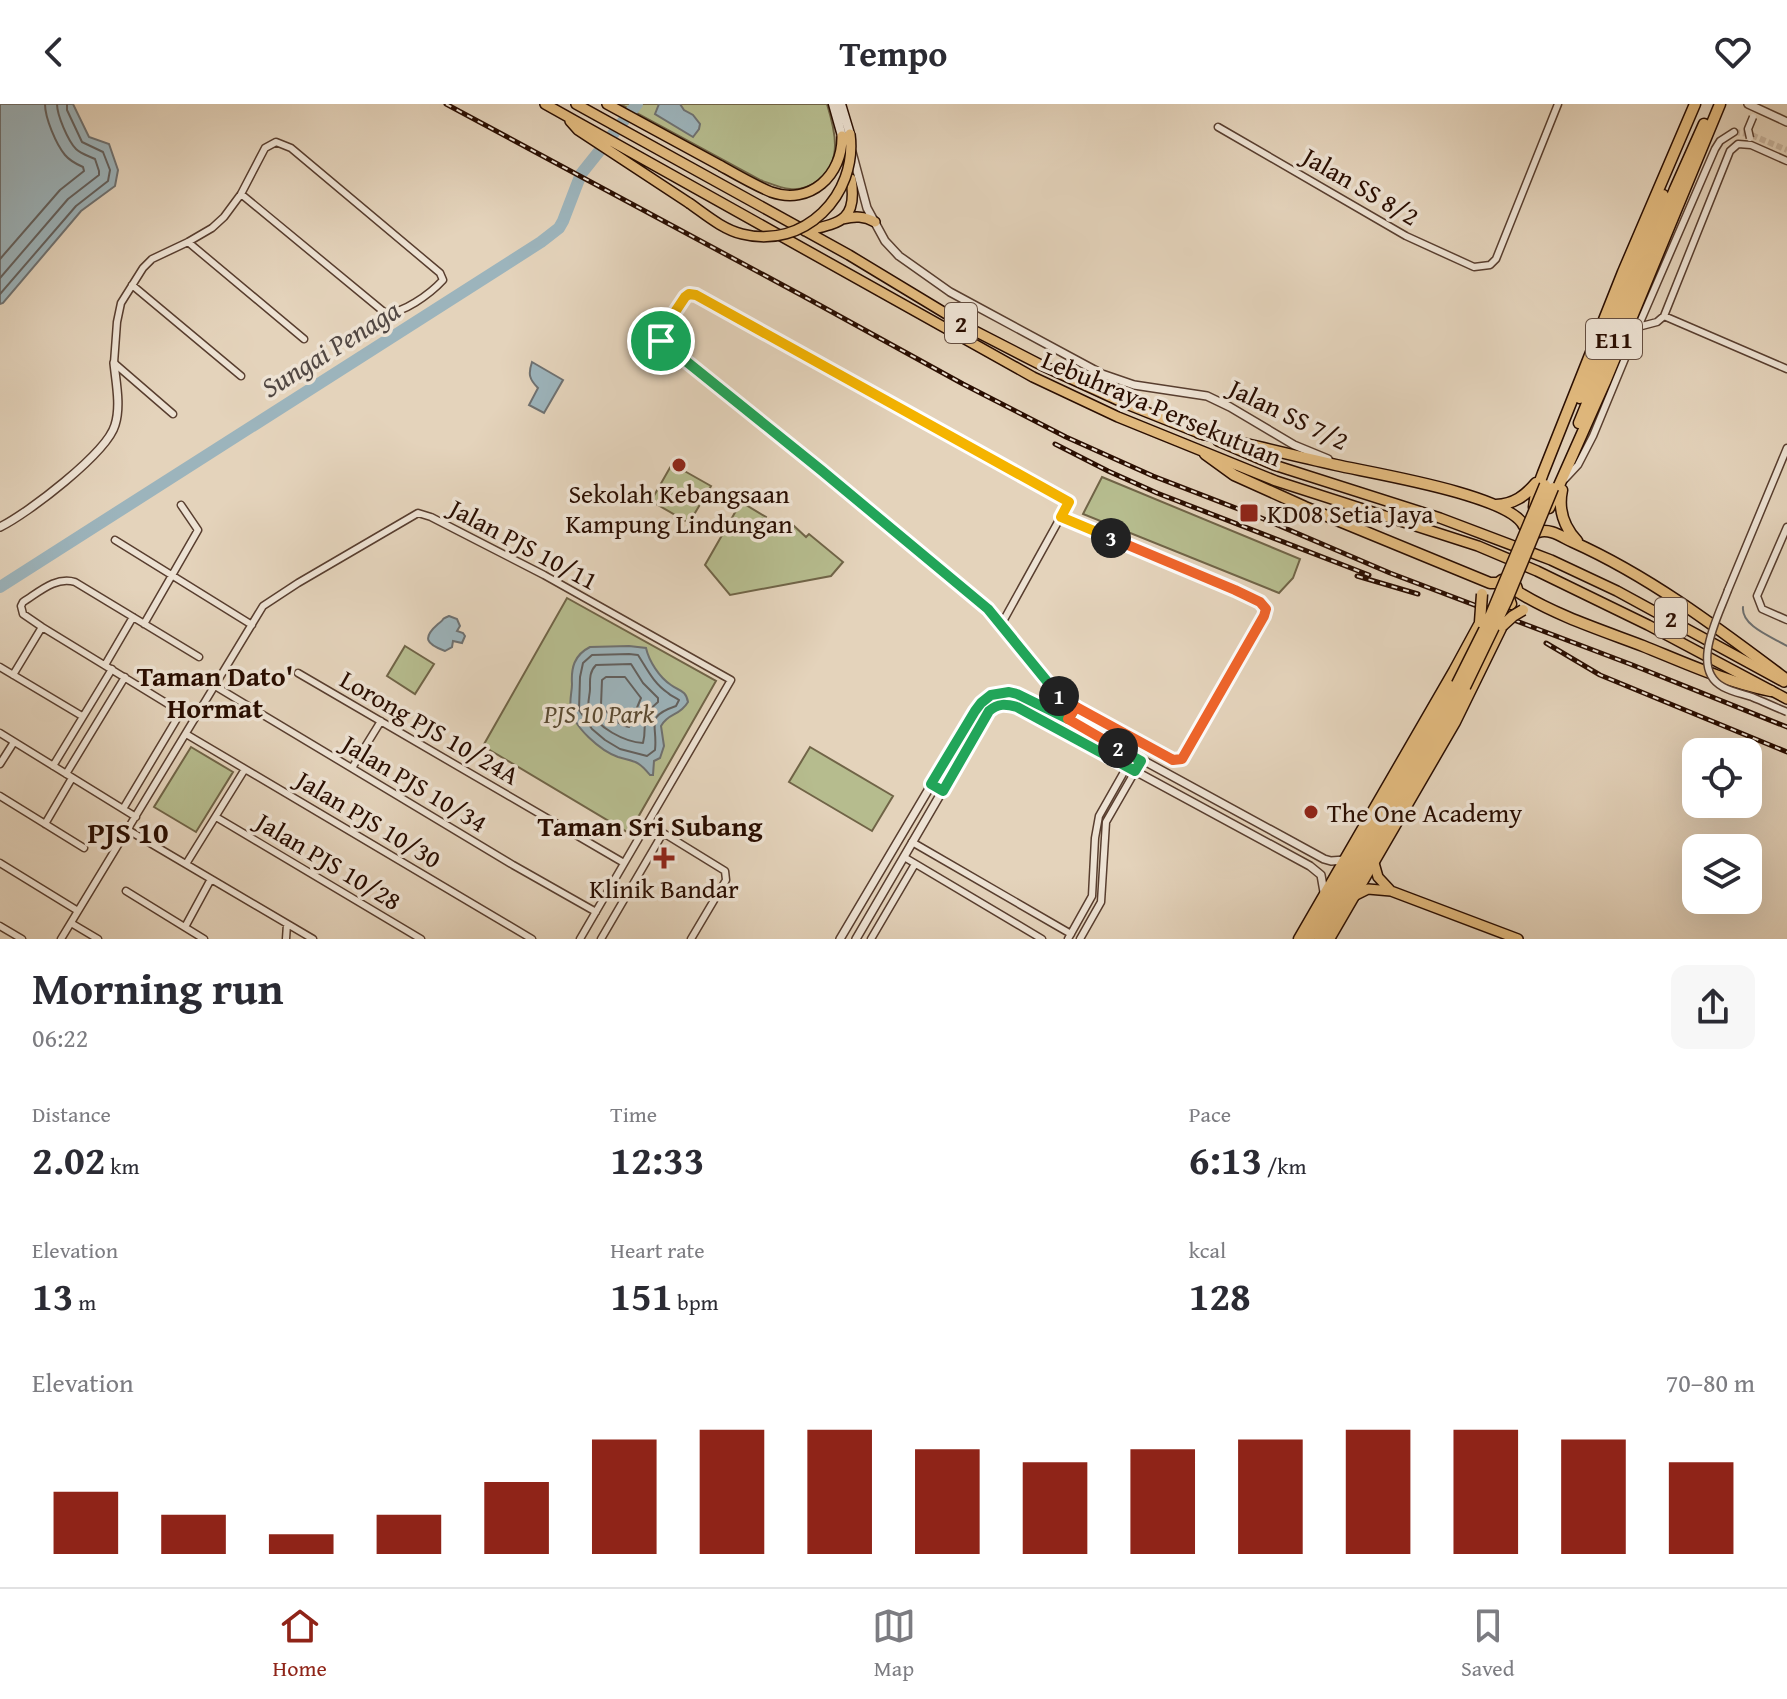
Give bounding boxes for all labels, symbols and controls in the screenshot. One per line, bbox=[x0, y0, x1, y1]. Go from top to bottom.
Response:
text: Tempo bbox=[840, 26, 948, 79]
icon: back bbox=[32, 30, 76, 74]
icon: heart bbox=[1711, 30, 1755, 74]
street label: Jalan SS 8/2 bbox=[1293, 135, 1427, 235]
water label: Sungai Penaga bbox=[253, 289, 408, 407]
road number: 2 bbox=[945, 303, 977, 343]
pin bbox=[627, 307, 695, 375]
icon: arrive bbox=[639, 319, 683, 363]
road number: E11 bbox=[1586, 319, 1642, 359]
street label: Lebuhraya Persekutuan bbox=[1036, 340, 1288, 476]
street label: Jalan SS 7/2 bbox=[1220, 367, 1355, 460]
marker: Sekolah Kebangsaan Kampung Lindungan bbox=[670, 456, 688, 474]
place label: Sekolah Kebangsaan Kampung Lindungan bbox=[565, 474, 793, 543]
street label: Jalan PJS 10/11 bbox=[440, 487, 605, 600]
place label: KD08 Setia Jaya bbox=[1267, 494, 1434, 533]
marker: KD08 Setia Jaya bbox=[1238, 502, 1260, 524]
pin: 3 bbox=[1091, 518, 1131, 558]
text: 3 bbox=[1105, 522, 1117, 554]
road number: 2 bbox=[1655, 598, 1687, 638]
district label: Taman Dato' Hormat bbox=[137, 655, 293, 728]
street label: Lorong PJS 10/24A bbox=[333, 660, 527, 794]
pin: 1 bbox=[1039, 676, 1079, 716]
text: 1 bbox=[1053, 680, 1065, 712]
park label: PJS 10 Park bbox=[543, 694, 654, 733]
street label: Jalan PJS 10/34 bbox=[332, 723, 495, 842]
pin: 2 bbox=[1098, 728, 1138, 768]
text: 2 bbox=[1112, 732, 1124, 764]
map controls bbox=[1682, 738, 1762, 914]
button: locate bbox=[1682, 738, 1762, 818]
street label: Jalan PJS 10/30 bbox=[286, 759, 449, 878]
place label: The One Academy bbox=[1327, 793, 1522, 832]
street label: Jalan PJS 10/28 bbox=[246, 801, 409, 920]
marker: The One Academy bbox=[1302, 803, 1320, 821]
district label: Taman Sri Subang bbox=[538, 805, 763, 846]
district label: PJS 10 bbox=[87, 810, 169, 854]
button: layers bbox=[1682, 834, 1762, 914]
marker: Klinik Bandar bbox=[653, 847, 675, 869]
place label: Klinik Bandar bbox=[589, 869, 739, 908]
text: Morning run bbox=[32, 956, 283, 1020]
button: share bbox=[1671, 965, 1755, 1049]
text: 06:22 bbox=[32, 1018, 88, 1057]
text: Distance bbox=[32, 1098, 111, 1130]
text: Time bbox=[610, 1098, 657, 1130]
text: Pace bbox=[1189, 1098, 1231, 1130]
text: 2.02 bbox=[32, 1130, 105, 1189]
text: 12:33 bbox=[610, 1130, 705, 1189]
text: 6:13 bbox=[1189, 1130, 1262, 1189]
text: km bbox=[105, 1150, 139, 1182]
text: /km bbox=[1262, 1150, 1307, 1182]
text: Elevation bbox=[32, 1234, 118, 1266]
text: Heart rate bbox=[610, 1234, 705, 1266]
text: kcal bbox=[1189, 1234, 1226, 1266]
text: 13 bbox=[32, 1266, 73, 1325]
text: 151 bbox=[610, 1266, 673, 1325]
text: 128 bbox=[1189, 1266, 1251, 1325]
text: m bbox=[73, 1286, 96, 1318]
text: bpm bbox=[673, 1286, 719, 1318]
text: Elevation bbox=[32, 1363, 134, 1402]
text: 70–80 m bbox=[1666, 1363, 1755, 1402]
tab: Home bbox=[273, 1604, 327, 1684]
tab: Map bbox=[872, 1604, 916, 1684]
tab: Saved bbox=[1461, 1604, 1514, 1684]

